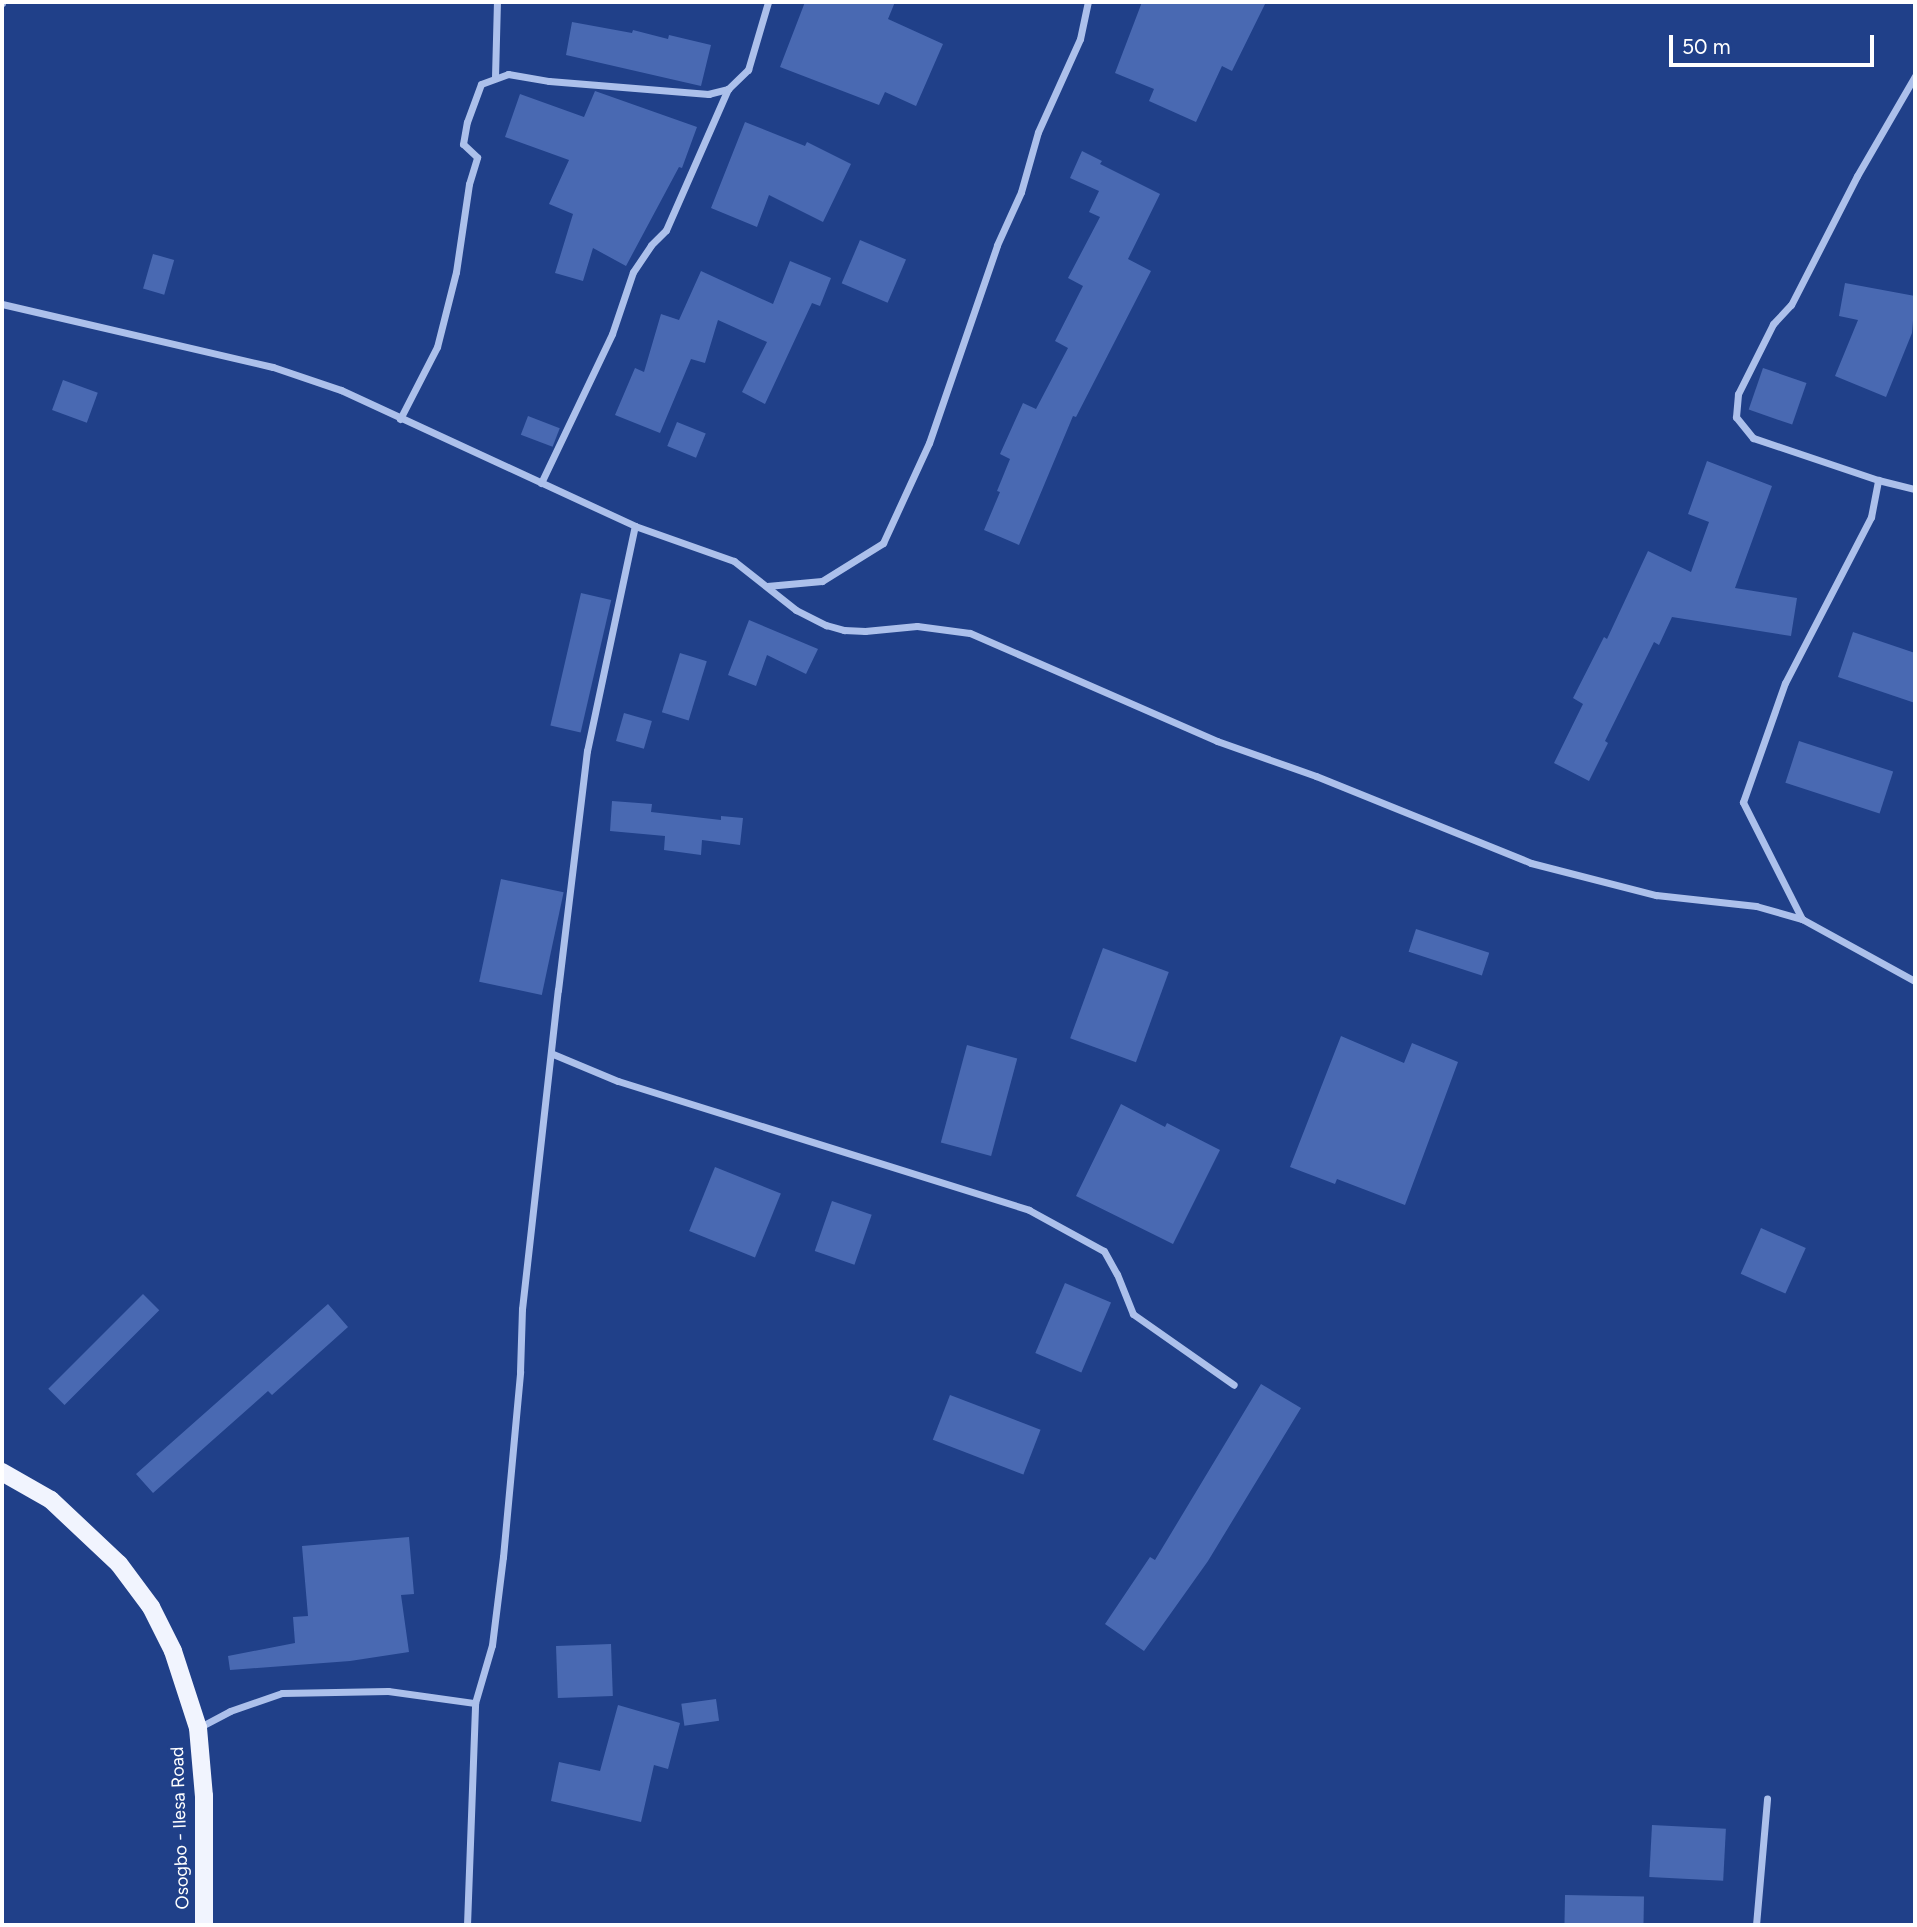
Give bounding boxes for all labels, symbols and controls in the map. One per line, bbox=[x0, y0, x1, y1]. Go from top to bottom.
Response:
scale bar bbox=[1672, 21, 1877, 65]
text: 50 m bbox=[1682, 34, 1731, 59]
street label: Osogbo - Ilesa Road bbox=[166, 1746, 194, 1910]

